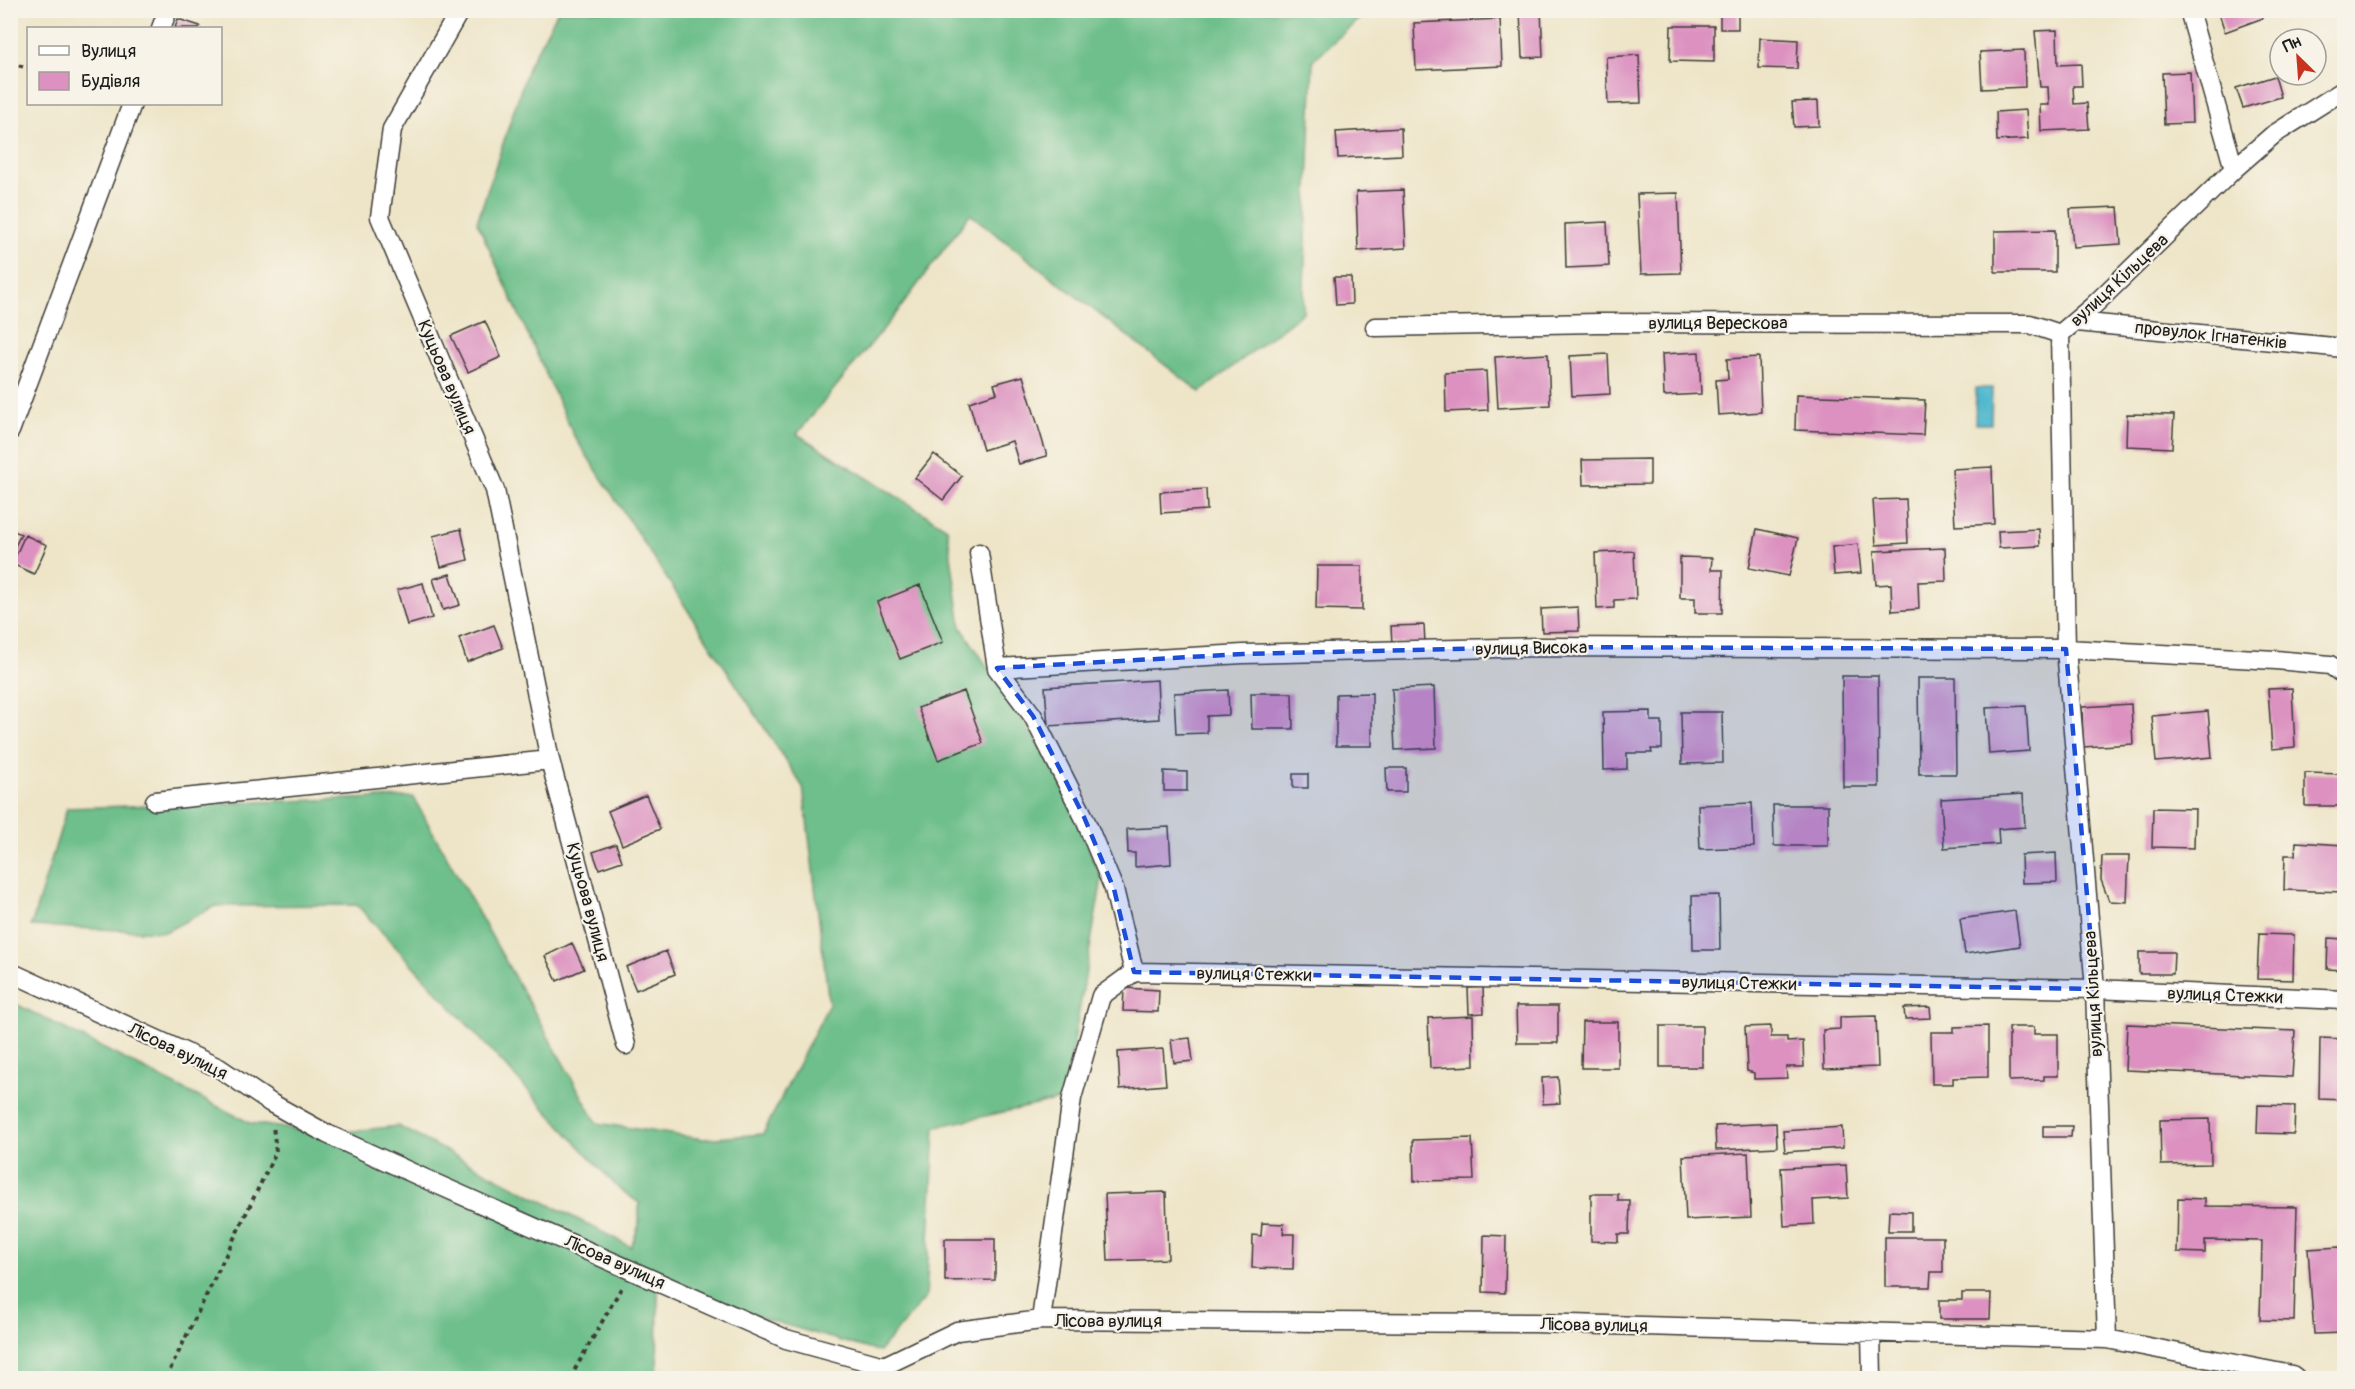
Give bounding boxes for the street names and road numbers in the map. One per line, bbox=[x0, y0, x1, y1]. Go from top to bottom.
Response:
street label: вулиця Кільцева bbox=[2065, 229, 2173, 332]
street label: вулиця Верескова bbox=[1648, 312, 1788, 335]
street label: Куцьова вулиця bbox=[412, 316, 481, 438]
street label: провулок Ігнатенків bbox=[2134, 316, 2288, 355]
street label: вулиця Висока bbox=[1475, 636, 1587, 661]
street label: Куцьова вулиця bbox=[561, 840, 614, 964]
street label: вулиця Кільцева bbox=[2079, 930, 2108, 1058]
street label: вулиця Стежки bbox=[1196, 962, 1312, 987]
street label: вулиця Стежки bbox=[1681, 971, 1797, 996]
street label: вулиця Стежки bbox=[2167, 982, 2283, 1009]
street label: Лісова вулиця bbox=[123, 1017, 231, 1085]
street label: Лісова вулиця bbox=[560, 1230, 669, 1295]
street label: Лісова вулиця bbox=[1053, 1310, 1162, 1333]
street label: Лісова вулиця bbox=[1539, 1313, 1648, 1338]

